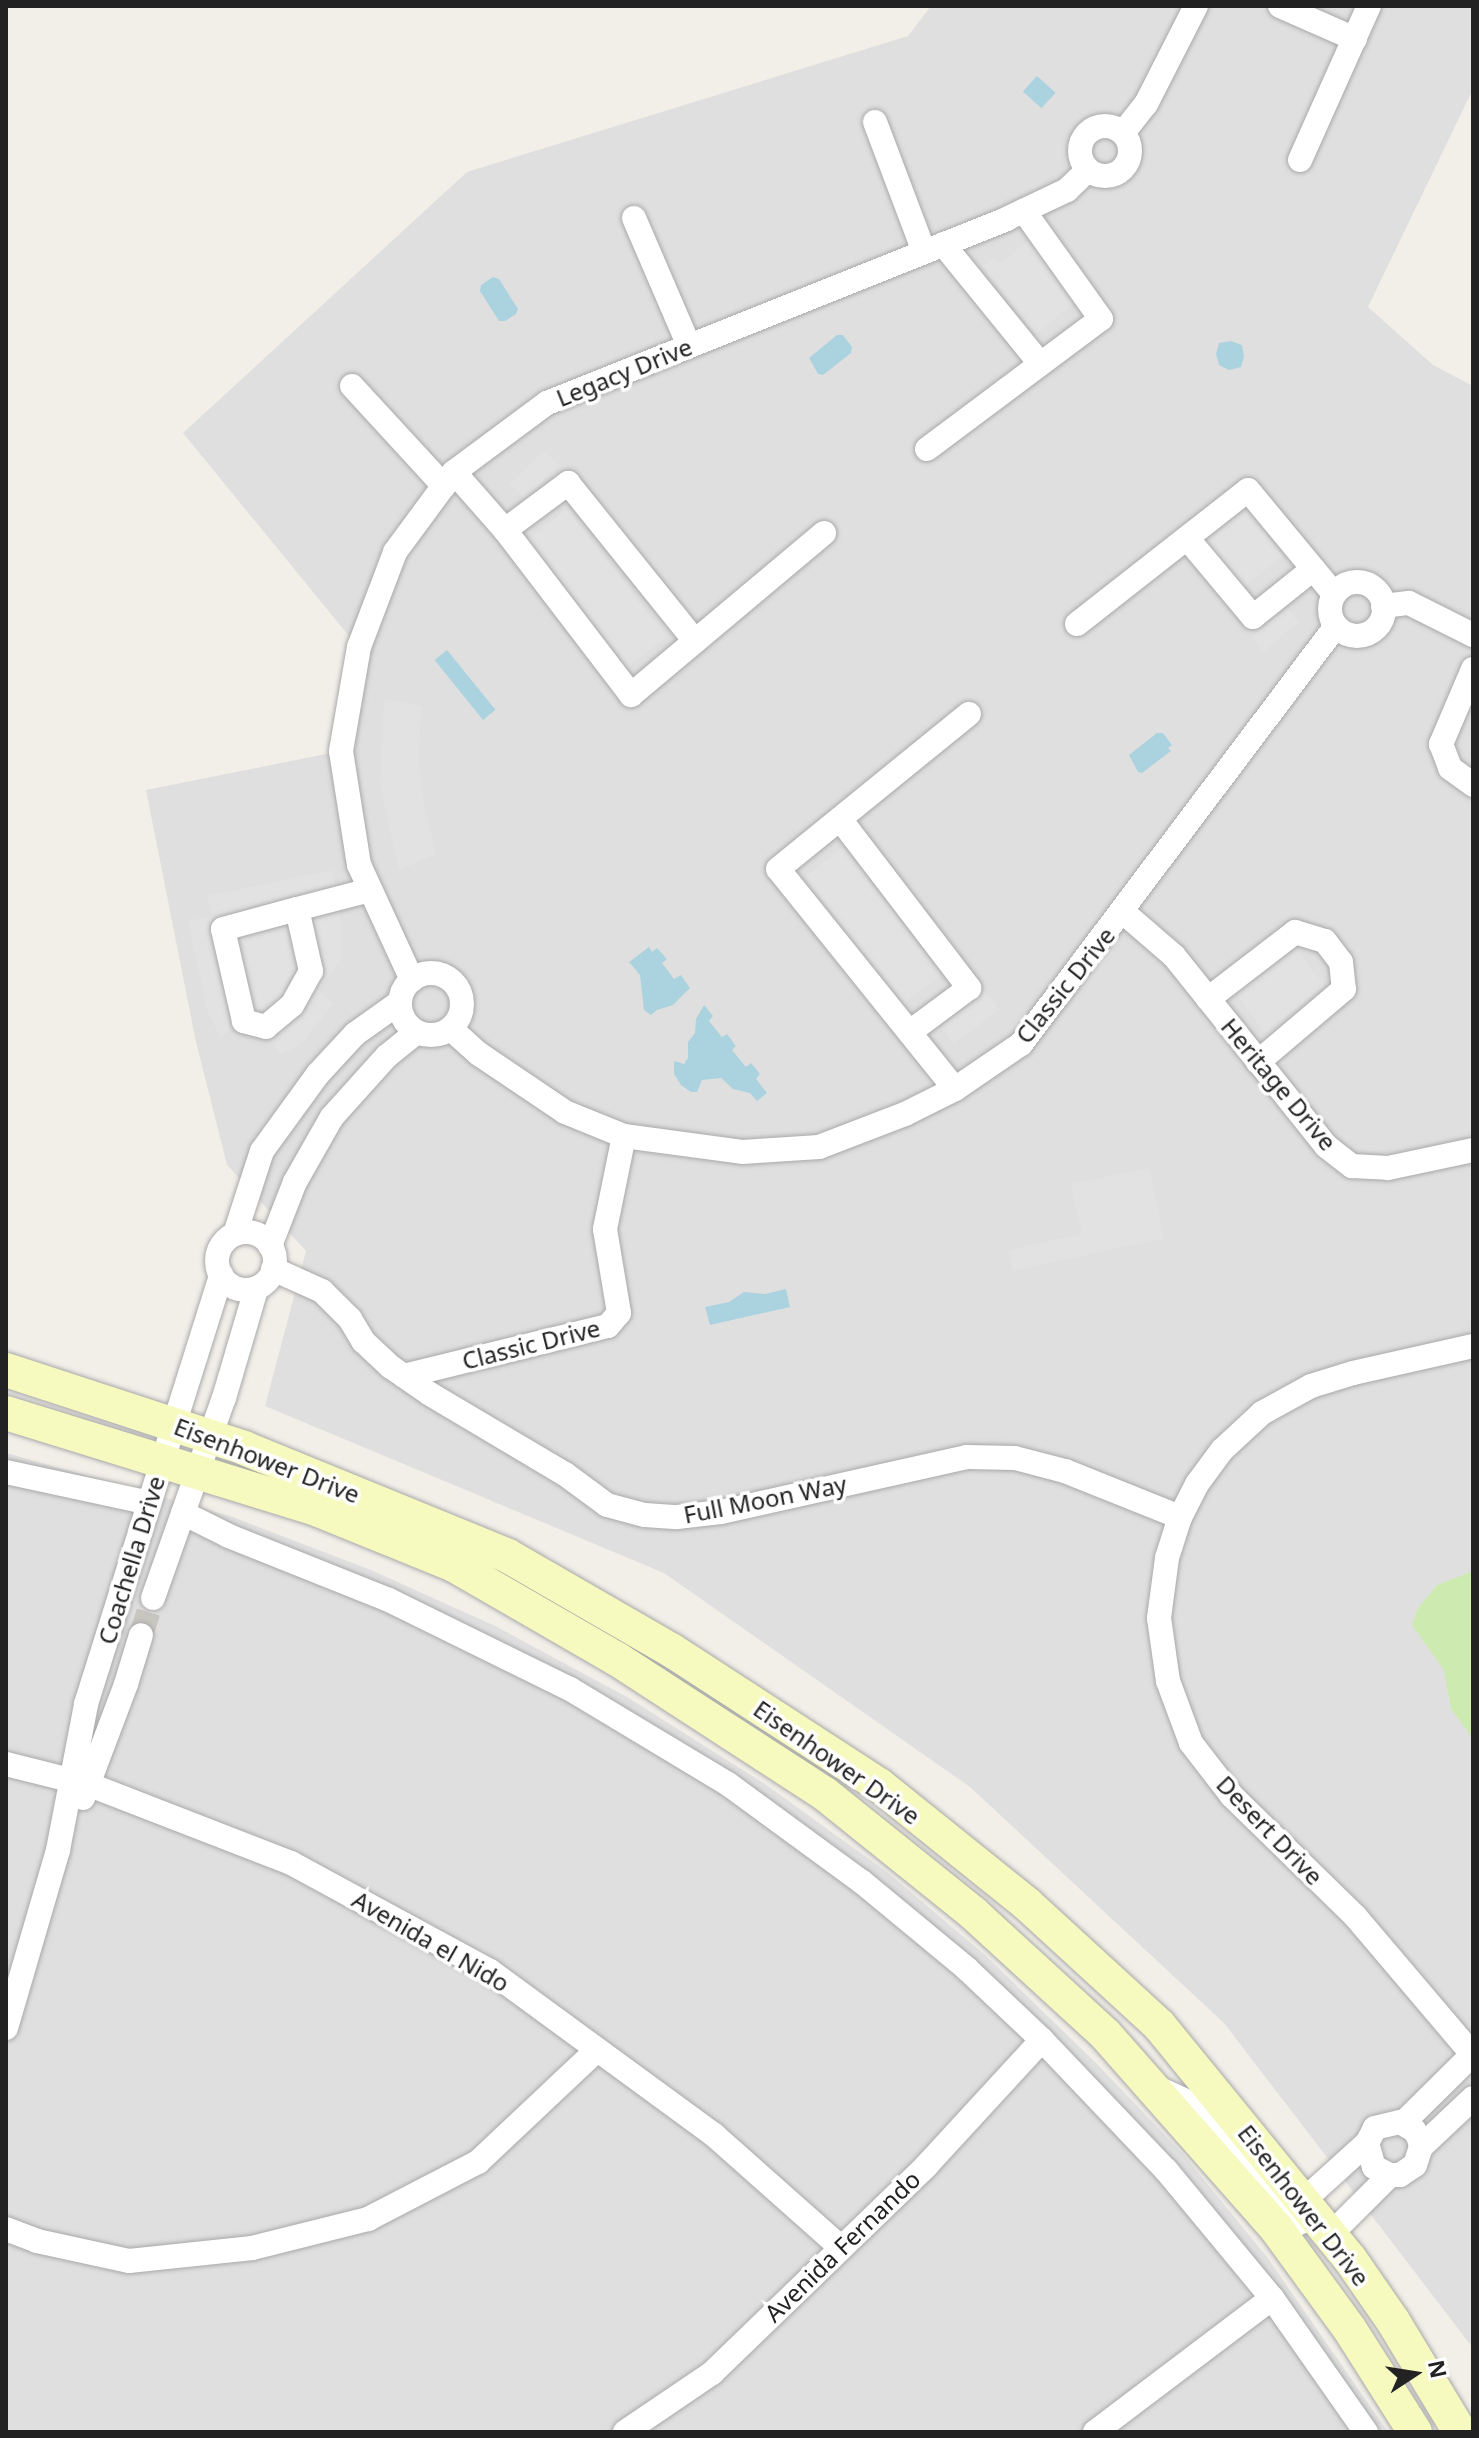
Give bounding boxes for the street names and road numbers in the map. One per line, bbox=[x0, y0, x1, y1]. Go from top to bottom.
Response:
street label: Legacy Drive bbox=[552, 332, 696, 412]
street label: Classic Drive bbox=[1009, 921, 1121, 1049]
street label: Heritage Drive bbox=[1215, 1012, 1343, 1156]
street label: Classic Drive bbox=[459, 1313, 603, 1375]
street label: Eisenhower Drive bbox=[170, 1411, 364, 1509]
street label: Full Moon Way bbox=[681, 1469, 849, 1529]
street label: Coachella Drive bbox=[92, 1472, 170, 1648]
street label: Eisenhower Drive bbox=[748, 1694, 926, 1830]
street label: Desert Drive bbox=[1211, 1770, 1329, 1890]
street label: Avenida el Nido bbox=[347, 1884, 515, 1998]
street label: Eisenhower Drive bbox=[1232, 2119, 1376, 2291]
street label: Avenida Fernando bbox=[758, 2164, 926, 2328]

